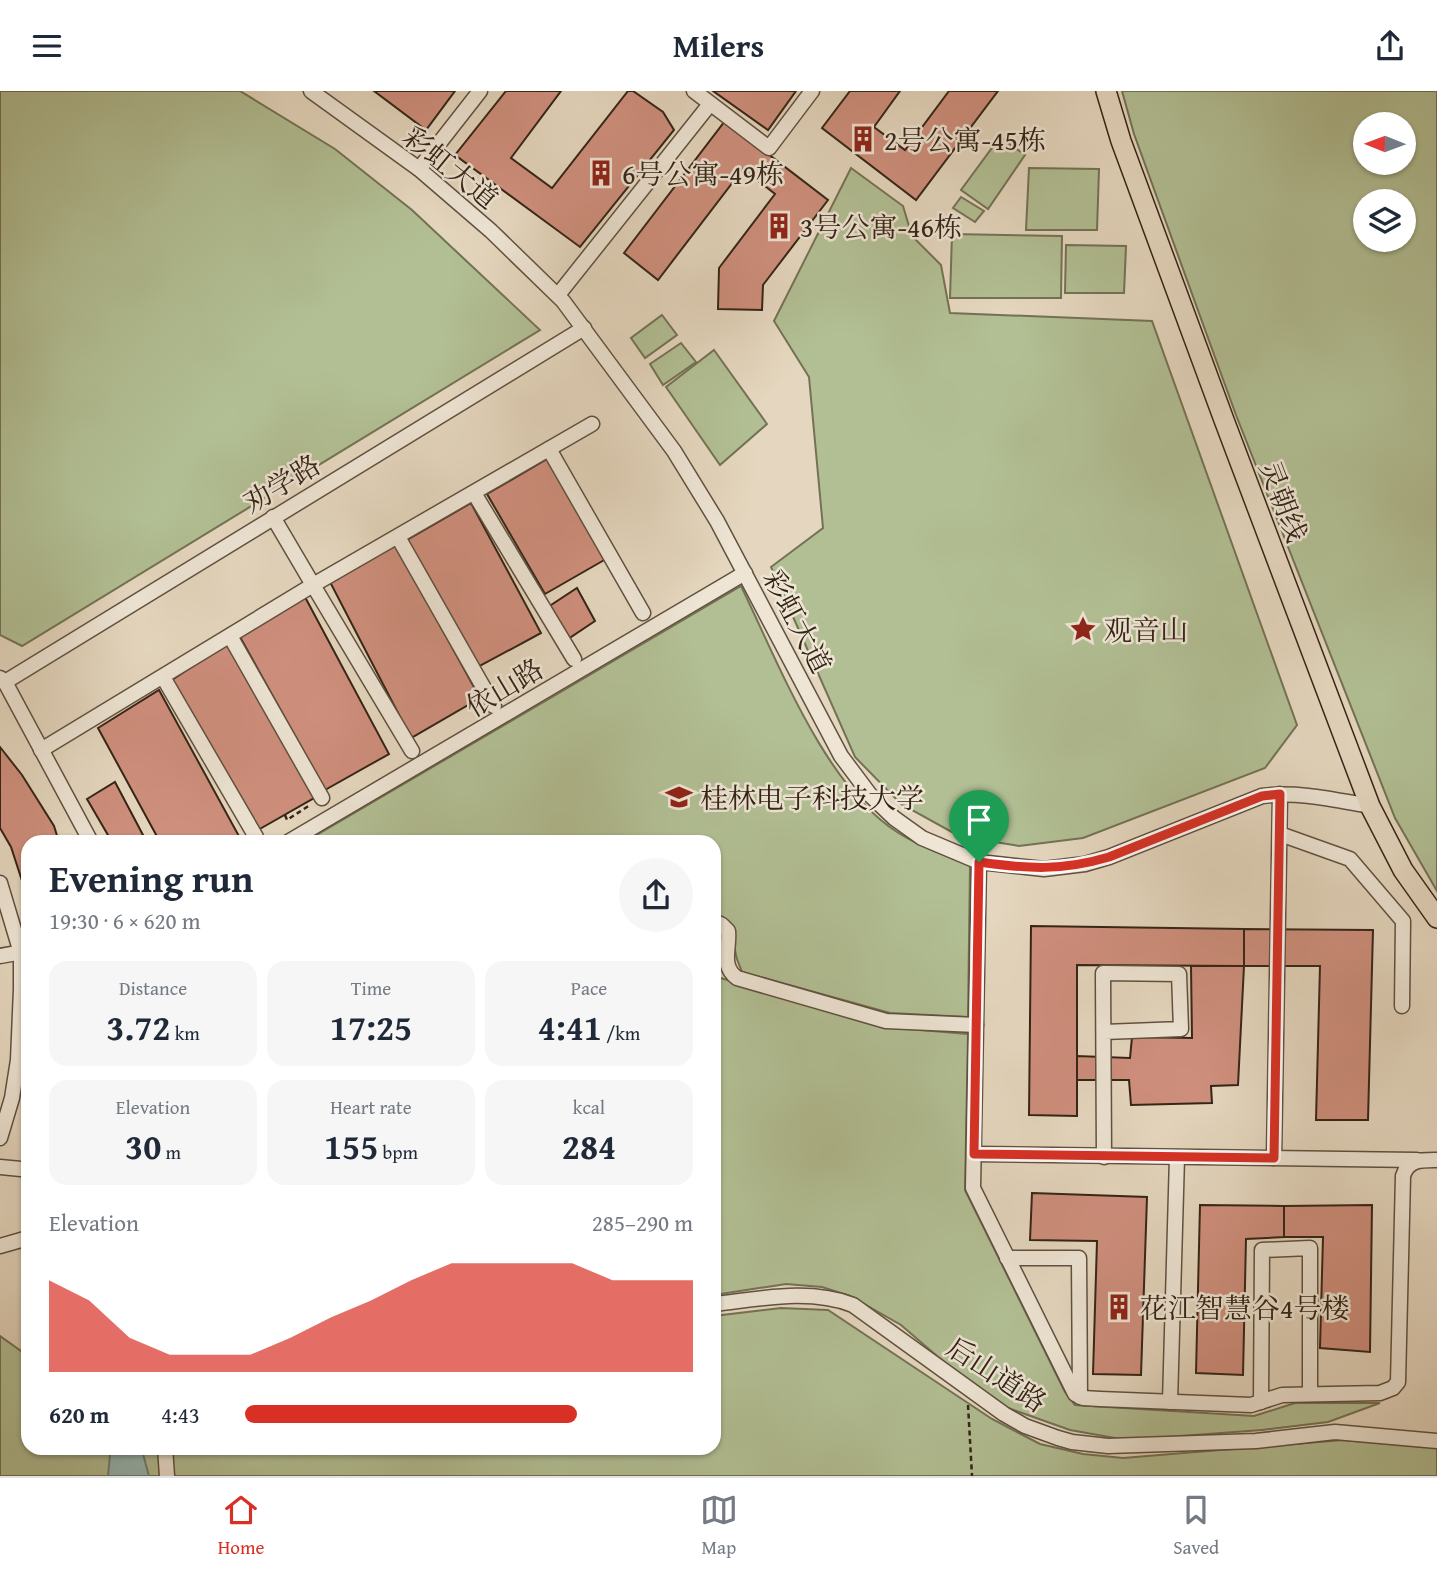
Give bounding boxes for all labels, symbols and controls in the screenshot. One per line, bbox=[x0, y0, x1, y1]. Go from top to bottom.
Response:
text: Milers bbox=[673, 22, 764, 69]
icon: menu bbox=[28, 27, 66, 65]
icon: share bbox=[1371, 27, 1409, 65]
north arrow bbox=[1353, 112, 1416, 175]
map controls bbox=[1353, 112, 1416, 252]
street label: 彩虹大道 bbox=[395, 116, 507, 218]
place label: 2号公寓-45栋 bbox=[884, 119, 1046, 160]
building icon: 2号公寓-45栋 bbox=[848, 124, 878, 154]
place label: 6号公寓-49栋 bbox=[622, 153, 784, 194]
building icon: 6号公寓-49栋 bbox=[586, 158, 616, 188]
button: layers bbox=[1353, 189, 1416, 252]
place label: 3号公寓-46栋 bbox=[800, 206, 962, 247]
building icon: 3号公寓-46栋 bbox=[764, 211, 794, 241]
street label: 劝学路 bbox=[234, 444, 328, 522]
street label: 灵朝线 bbox=[1250, 454, 1318, 548]
street label: 彩虹大道 bbox=[754, 562, 842, 680]
place label: 观音山 bbox=[1104, 609, 1188, 650]
place icon: 观音山 bbox=[1068, 614, 1098, 644]
street label: 依山路 bbox=[457, 648, 551, 726]
place label: 桂林电子科技大学 bbox=[700, 777, 924, 818]
school or university icon: 桂林电子科技大学 bbox=[664, 782, 694, 812]
pin bbox=[949, 790, 1009, 862]
icon: arrive bbox=[960, 801, 998, 839]
text: Evening run bbox=[49, 850, 253, 906]
button: share bbox=[619, 858, 693, 932]
text: 19:30 · 6 × 620 m bbox=[49, 904, 201, 937]
text: Distance bbox=[119, 974, 187, 1002]
text: Time bbox=[351, 974, 391, 1002]
text: Pace bbox=[571, 974, 607, 1002]
text: 3.72 bbox=[106, 1002, 170, 1053]
text: 17:25 bbox=[330, 1002, 412, 1053]
text: 4:41 bbox=[538, 1002, 602, 1053]
text: km bbox=[170, 1019, 200, 1047]
text: /km bbox=[602, 1019, 640, 1047]
text: Elevation bbox=[116, 1093, 190, 1121]
text: Heart rate bbox=[330, 1093, 412, 1121]
text: kcal bbox=[573, 1093, 605, 1121]
text: 30 bbox=[125, 1121, 161, 1172]
text: 155 bbox=[324, 1121, 378, 1172]
text: 284 bbox=[562, 1121, 616, 1172]
text: m bbox=[161, 1138, 181, 1166]
text: bpm bbox=[378, 1138, 418, 1166]
text: Elevation bbox=[49, 1206, 139, 1239]
text: 285–290 m bbox=[592, 1206, 693, 1239]
place label: 花江智慧谷4号楼 bbox=[1140, 1287, 1349, 1328]
building icon: 花江智慧谷4号楼 bbox=[1104, 1292, 1134, 1322]
street label: 后山道路 bbox=[939, 1326, 1055, 1422]
text: 620 m bbox=[49, 1398, 110, 1431]
text: 4:43 bbox=[161, 1398, 200, 1431]
tab: Home bbox=[218, 1491, 264, 1561]
tab: Map bbox=[700, 1491, 738, 1561]
tab: Saved bbox=[1173, 1491, 1219, 1561]

